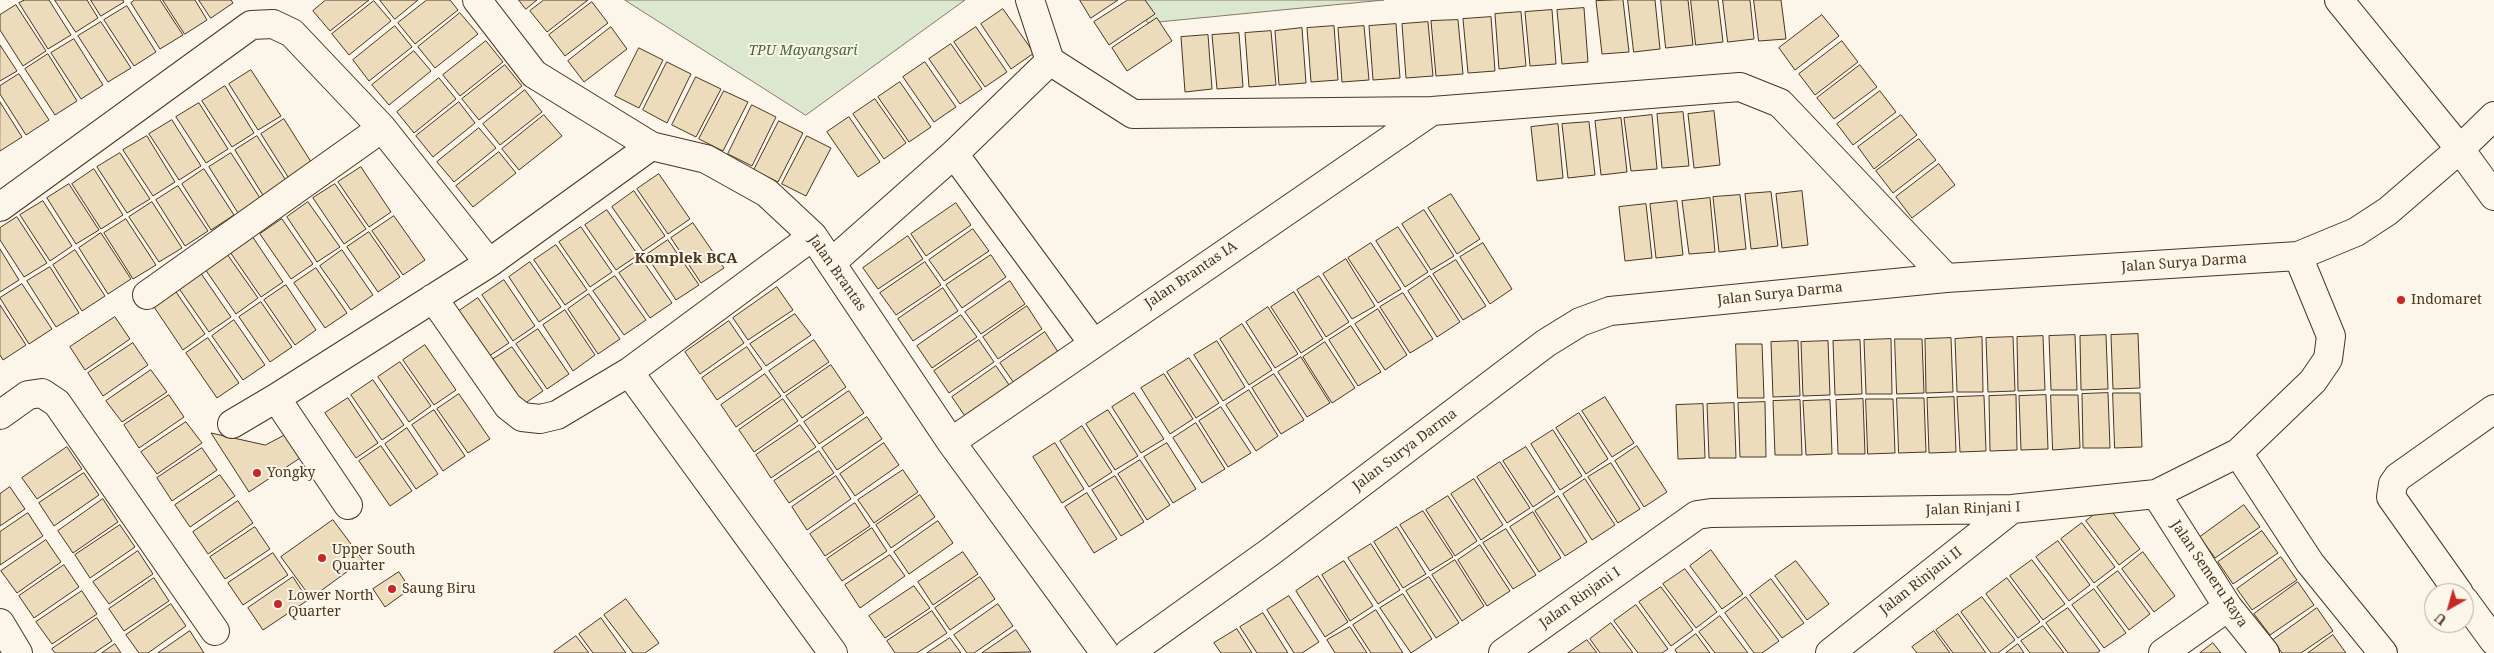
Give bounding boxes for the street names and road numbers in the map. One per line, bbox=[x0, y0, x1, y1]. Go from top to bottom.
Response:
street label: Jalan Brantas bbox=[805, 232, 869, 314]
street label: Jalan Brantas IA bbox=[1142, 238, 1240, 312]
street label: Jalan Surya Darma bbox=[2121, 250, 2247, 276]
street label: Jalan Surya Darma bbox=[1716, 279, 1844, 309]
street label: Jalan Surya Darma bbox=[1350, 405, 1460, 495]
street label: Jalan Rinjani I bbox=[1925, 499, 2021, 519]
street label: Jalan Semeru Raya bbox=[2167, 517, 2251, 631]
street label: Jalan Rinjani II bbox=[1876, 544, 1966, 618]
street label: Jalan Rinjani I bbox=[1536, 564, 1624, 632]

